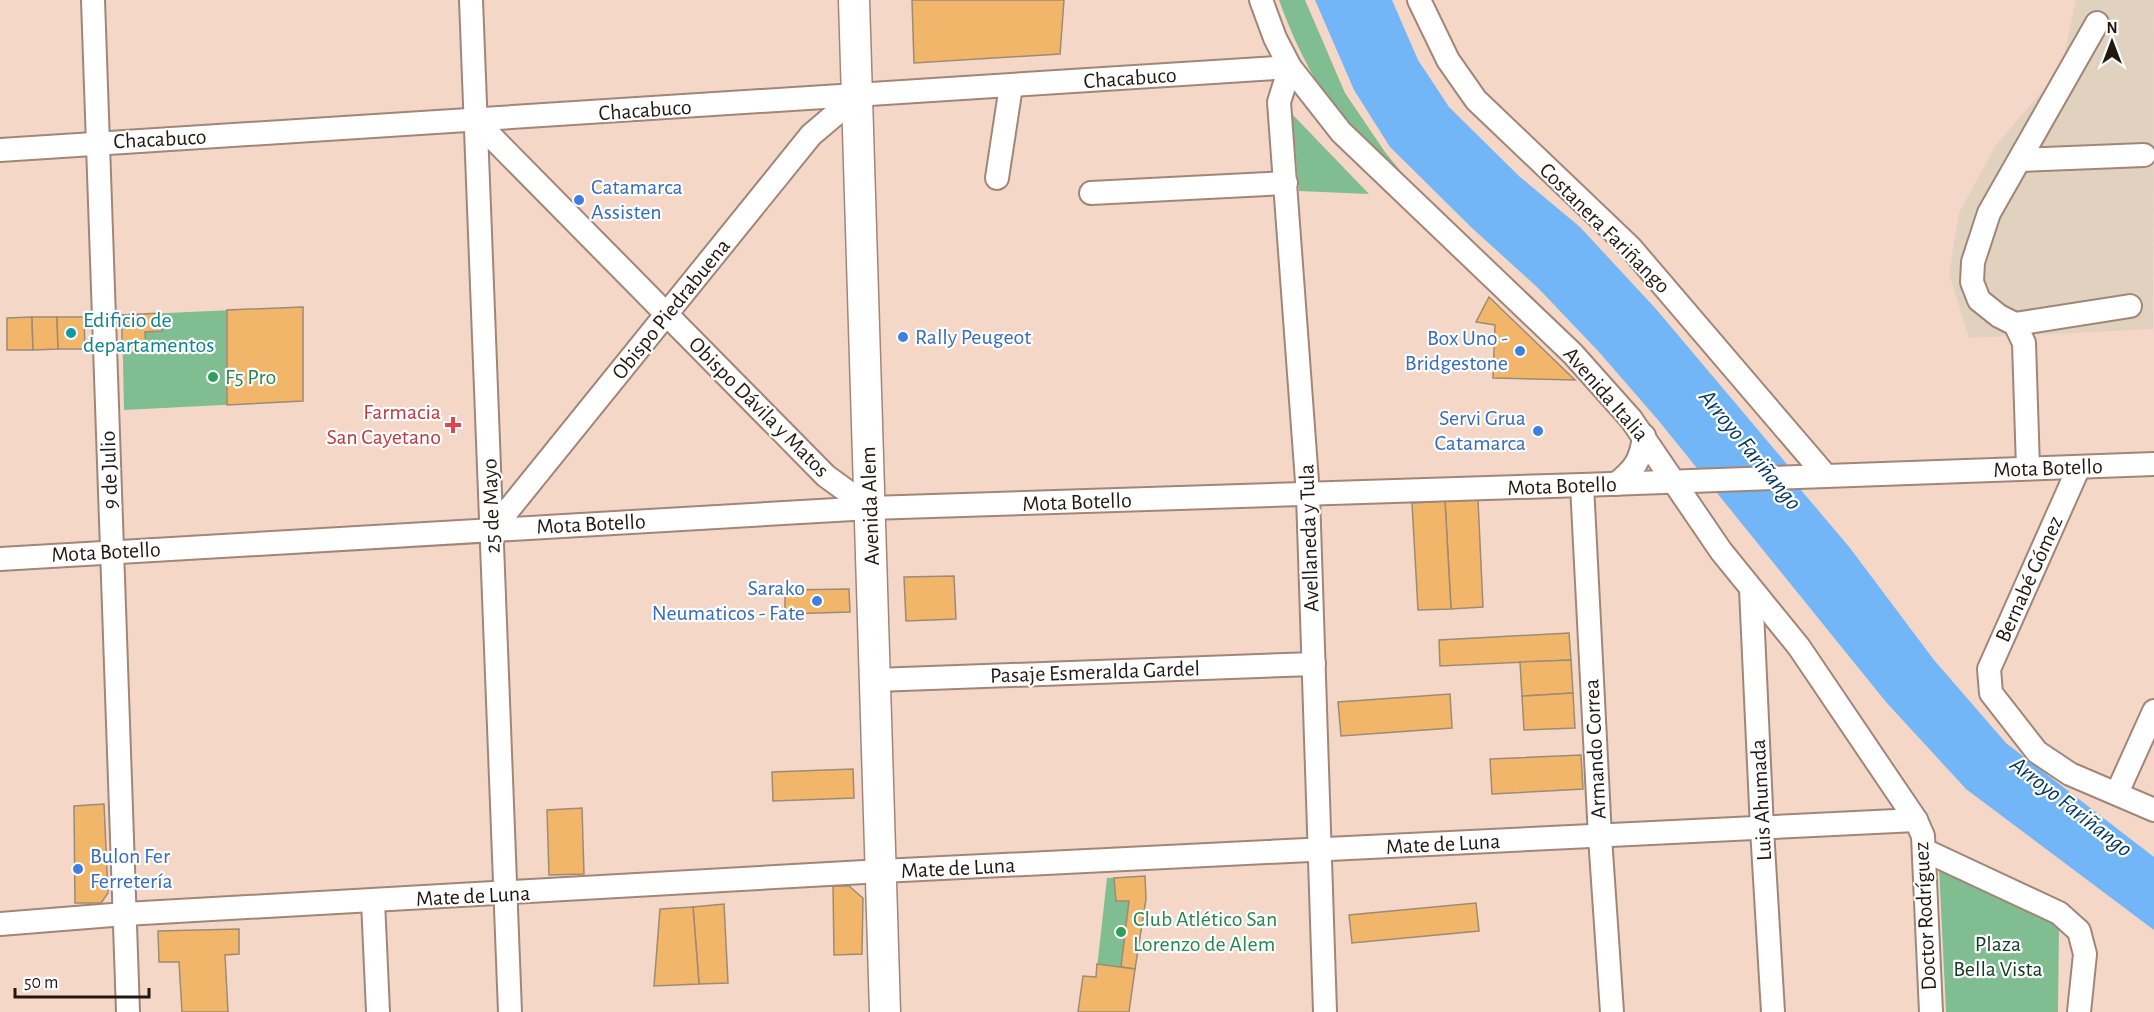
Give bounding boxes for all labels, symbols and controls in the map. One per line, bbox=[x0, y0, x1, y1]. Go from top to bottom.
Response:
north arrow bbox=[2082, 12, 2142, 72]
text: N bbox=[2106, 20, 2118, 36]
street label: Chacabuco bbox=[1083, 64, 1177, 92]
street label: Chacabuco bbox=[598, 96, 692, 124]
street label: Chacabuco bbox=[113, 126, 207, 152]
street label: Costanera Fariñango bbox=[1536, 159, 1674, 297]
place label: Catamarca Assisten bbox=[591, 176, 683, 223]
marker: Catamarca Assisten bbox=[572, 193, 586, 207]
street label: Obispo Piedrabuena bbox=[608, 235, 734, 383]
place label: Edificio de departamentos bbox=[83, 309, 215, 356]
marker: Edificio de departamentos bbox=[64, 326, 78, 340]
place label: Rally Peugeot bbox=[915, 326, 1031, 348]
place label: Box Uno - Bridgestone bbox=[1405, 327, 1508, 374]
marker: Rally Peugeot bbox=[896, 330, 910, 344]
street label: Obispo Dávila y Matos bbox=[685, 333, 833, 481]
street label: Avenida Italia bbox=[1559, 343, 1653, 445]
marker: Box Uno - Bridgestone bbox=[1513, 344, 1527, 358]
place label: F5 Pro bbox=[225, 366, 276, 388]
marker: F5 Pro bbox=[206, 370, 220, 384]
water label: Arroyo Fariñango bbox=[1694, 384, 1806, 515]
place label: Farmacia San Cayetano bbox=[326, 401, 441, 448]
place label: Servi Grua Catamarca bbox=[1434, 407, 1526, 454]
marker: Farmacia San Cayetano bbox=[446, 418, 460, 432]
marker: Servi Grua Catamarca bbox=[1531, 424, 1545, 438]
street label: 9 de Julio bbox=[97, 430, 121, 510]
street label: Avenida Alem bbox=[857, 446, 883, 566]
street label: Mota Botello bbox=[1993, 455, 2103, 481]
street label: 25 de Mayo bbox=[478, 458, 504, 554]
street label: Avellaneda y Tula bbox=[1295, 464, 1323, 612]
street label: Mota Botello bbox=[1507, 473, 1617, 499]
street label: Mota Botello bbox=[1022, 489, 1132, 515]
street label: Mota Botello bbox=[536, 510, 646, 538]
street label: Bernabé Gómez bbox=[1991, 513, 2067, 645]
street label: Mota Botello bbox=[51, 538, 161, 566]
place label: Sarako Neumaticos - Fate bbox=[652, 577, 805, 624]
marker: Sarako Neumaticos - Fate bbox=[810, 594, 824, 608]
street label: Pasaje Esmeralda Gardel bbox=[990, 657, 1200, 687]
street label: Armando Correa bbox=[1580, 678, 1610, 820]
street label: Luis Ahumada bbox=[1747, 739, 1775, 861]
water label: Arroyo Fariñango bbox=[2005, 752, 2137, 862]
street label: Mate de Luna bbox=[1385, 830, 1501, 858]
street label: Doctor Rodríguez bbox=[1910, 841, 1940, 991]
place label: Bulon Fer Ferretería bbox=[90, 845, 173, 892]
street label: Mate de Luna bbox=[900, 854, 1016, 882]
marker: Bulon Fer Ferretería bbox=[71, 862, 85, 876]
street label: Mate de Luna bbox=[415, 882, 531, 910]
place label: Club Atlético San Lorenzo de Alem bbox=[1133, 908, 1277, 955]
marker: Club Atlético San Lorenzo de Alem bbox=[1114, 925, 1128, 939]
park label: Plaza Bella Vista bbox=[1953, 933, 2043, 980]
scale bar bbox=[15, 961, 148, 999]
text: 50 m bbox=[24, 974, 58, 992]

